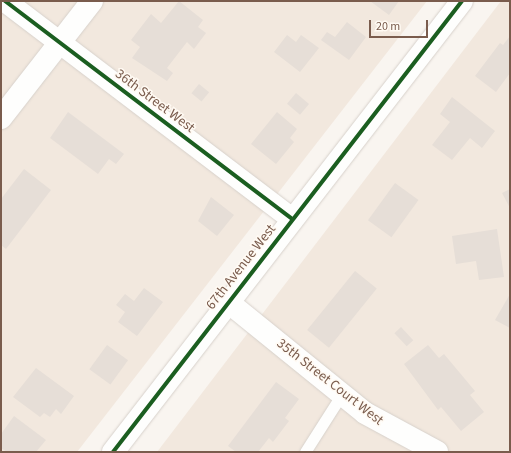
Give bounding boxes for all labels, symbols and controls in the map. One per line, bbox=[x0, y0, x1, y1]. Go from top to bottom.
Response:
scale bar bbox=[371, 12, 430, 38]
text: 20 m bbox=[376, 18, 400, 35]
street label: 36th Street West bbox=[112, 66, 198, 136]
street label: 67th Avenue West bbox=[203, 221, 279, 313]
street label: 35th Street Court West bbox=[273, 335, 387, 429]

